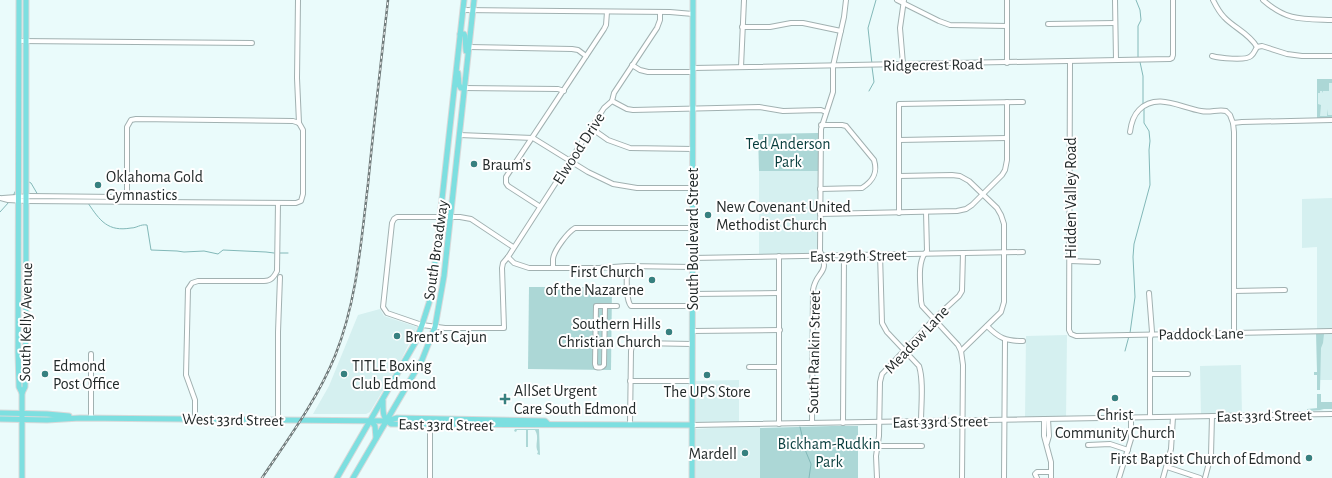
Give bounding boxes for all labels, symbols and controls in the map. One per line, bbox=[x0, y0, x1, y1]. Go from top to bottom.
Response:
street label: Ridgecrest Road bbox=[883, 56, 983, 74]
street label: Elwood Drive bbox=[550, 110, 608, 187]
park label: Ted Anderson Park bbox=[745, 136, 831, 170]
street label: Hidden Valley Road bbox=[1063, 137, 1080, 259]
place label: Braum’s bbox=[482, 157, 531, 173]
marker: Braum’s bbox=[469, 159, 479, 169]
street label: South Boulevard Street bbox=[685, 168, 701, 310]
place label: Oklahoma Gold Gymnastics bbox=[106, 169, 203, 204]
marker: Oklahoma Gold Gymnastics bbox=[93, 180, 103, 190]
street label: South Broadway bbox=[421, 199, 452, 301]
place label: New Covenant United Methodist Church bbox=[716, 199, 851, 233]
marker: New Covenant United Methodist Church bbox=[703, 210, 713, 220]
street label: East 29th Street bbox=[809, 247, 907, 265]
street label: South Kelly Avenue bbox=[17, 262, 36, 382]
place label: First Church of the Nazarene bbox=[546, 264, 644, 298]
marker: First Church of the Nazarene bbox=[647, 275, 657, 285]
street label: South Rankin Street bbox=[805, 290, 823, 414]
street label: Meadow Lane bbox=[882, 303, 952, 377]
place label: Southern Hills Christian Church bbox=[558, 316, 661, 350]
street label: Paddock Lane bbox=[1158, 325, 1244, 343]
marker: Southern Hills Christian Church bbox=[664, 327, 674, 337]
place label: Brent's Cajun bbox=[405, 329, 487, 346]
marker: Brent's Cajun bbox=[392, 331, 402, 341]
place label: Edmond Post Office bbox=[53, 358, 120, 392]
place label: TITLE Boxing Club Edmond bbox=[352, 358, 436, 392]
marker: Edmond Post Office bbox=[40, 369, 50, 379]
marker: TITLE Boxing Club Edmond bbox=[339, 369, 349, 379]
marker: The UPS Store bbox=[702, 370, 712, 380]
place label: AllSet Urgent Care South Edmond bbox=[514, 383, 637, 417]
place label: The UPS Store bbox=[663, 384, 751, 400]
marker: AllSet Urgent Care South Edmond bbox=[499, 393, 511, 405]
marker: Christ Community Church bbox=[1110, 393, 1120, 403]
place label: Christ Community Church bbox=[1055, 407, 1175, 442]
street label: East 33rd Street bbox=[1216, 407, 1312, 425]
street label: West 33rd Street bbox=[182, 411, 284, 429]
street label: East 33rd Street bbox=[892, 413, 988, 431]
street label: East 33rd Street bbox=[398, 416, 494, 434]
park label: Bickham-Rudkin Park bbox=[777, 436, 881, 470]
place label: Mardell bbox=[689, 446, 737, 462]
marker: Mardell bbox=[740, 448, 750, 458]
place label: First Baptist Church of Edmond bbox=[1110, 451, 1301, 467]
marker: First Baptist Church of Edmond bbox=[1304, 453, 1314, 463]

